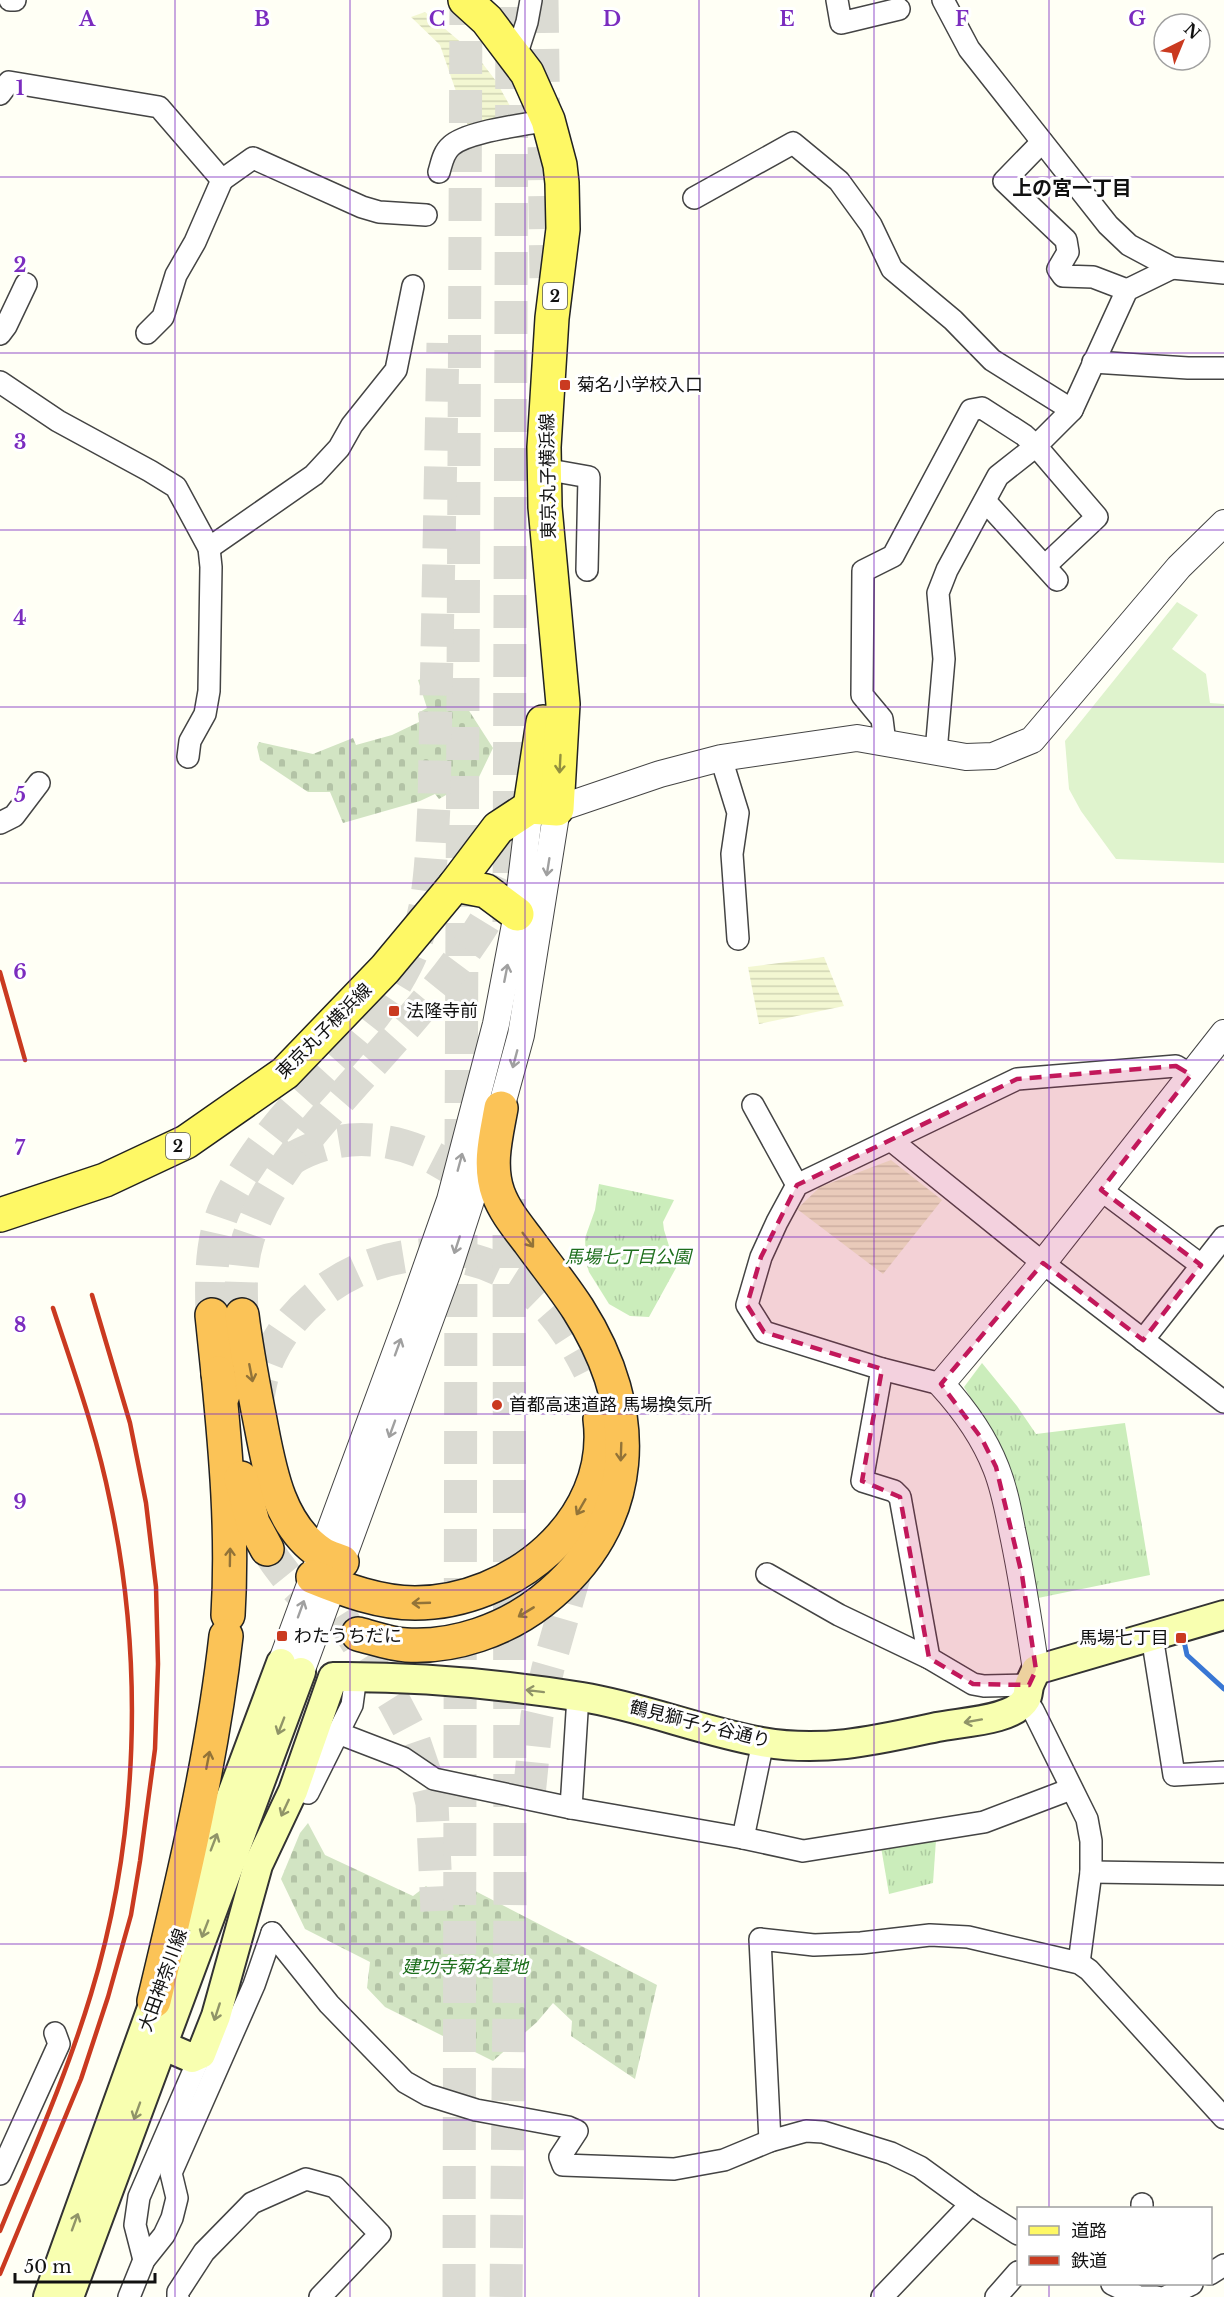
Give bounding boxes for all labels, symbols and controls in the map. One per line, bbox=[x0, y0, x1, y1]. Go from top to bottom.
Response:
text: A bbox=[78, 7, 96, 31]
text: B bbox=[254, 7, 270, 31]
text: C bbox=[429, 7, 445, 31]
text: D bbox=[603, 7, 621, 31]
text: E bbox=[779, 7, 795, 31]
text: F bbox=[955, 7, 969, 31]
text: G bbox=[1128, 7, 1146, 31]
north arrow bbox=[1152, 12, 1212, 72]
text: N bbox=[1180, 19, 1205, 43]
text: 1 bbox=[16, 76, 25, 100]
district label: 上の宮一丁目 bbox=[1012, 176, 1132, 200]
text: 2 bbox=[13, 253, 27, 277]
road number: 2 bbox=[543, 283, 567, 309]
place label: 菊名小学校入口 bbox=[577, 374, 703, 396]
marker: 菊名小学校入口 bbox=[558, 378, 572, 392]
street label: 東京丸子横浜線 bbox=[536, 413, 560, 539]
text: 3 bbox=[14, 430, 26, 454]
text: 4 bbox=[13, 606, 27, 630]
one-way arrow bbox=[554, 754, 565, 774]
text: 5 bbox=[14, 783, 26, 807]
one-way arrow bbox=[543, 856, 554, 876]
text: 6 bbox=[13, 960, 27, 984]
one-way arrow bbox=[501, 963, 512, 983]
street label: 東京丸子横浜線 bbox=[272, 979, 376, 1083]
place label: 法隆寺前 bbox=[406, 1000, 478, 1022]
marker: 法隆寺前 bbox=[387, 1004, 401, 1018]
one-way arrow bbox=[508, 1049, 520, 1068]
road number: 2 bbox=[166, 1133, 190, 1159]
text: 7 bbox=[15, 1136, 26, 1160]
one-way arrow bbox=[455, 1153, 466, 1172]
one-way arrow bbox=[522, 1232, 534, 1248]
one-way arrow bbox=[450, 1235, 461, 1254]
park label: 馬場七丁目公園 bbox=[565, 1246, 694, 1268]
text: 8 bbox=[14, 1313, 26, 1337]
one-way arrow bbox=[393, 1338, 404, 1357]
one-way arrow bbox=[246, 1363, 257, 1383]
place label: 首都高速道路 馬場換気所 bbox=[509, 1394, 712, 1416]
marker: 首都高速道路 馬場換気所 bbox=[490, 1398, 504, 1412]
one-way arrow bbox=[385, 1419, 396, 1437]
one-way arrow bbox=[616, 1442, 627, 1462]
text: 9 bbox=[13, 1490, 27, 1514]
one-way arrow bbox=[574, 1499, 586, 1516]
one-way arrow bbox=[225, 1547, 236, 1567]
one-way arrow bbox=[412, 1597, 432, 1608]
one-way arrow bbox=[297, 1600, 308, 1618]
one-way arrow bbox=[518, 1607, 535, 1619]
place label: わたうちだに bbox=[294, 1625, 402, 1647]
place label: 馬場七丁目 bbox=[1079, 1627, 1169, 1649]
marker: わたうちだに bbox=[275, 1629, 289, 1643]
marker: 馬場七丁目 bbox=[1174, 1631, 1188, 1645]
one-way arrow bbox=[525, 1685, 545, 1696]
street label: 鶴見獅子ヶ谷通り bbox=[627, 1696, 773, 1752]
one-way arrow bbox=[274, 1716, 285, 1735]
one-way arrow bbox=[963, 1716, 983, 1727]
one-way arrow bbox=[203, 1750, 214, 1770]
one-way arrow bbox=[278, 1798, 290, 1816]
one-way arrow bbox=[209, 1833, 220, 1852]
one-way arrow bbox=[198, 1919, 209, 1937]
street label: 大田神奈川線 bbox=[134, 1925, 192, 2035]
park label: 建功寺菊名墓地 bbox=[402, 1956, 530, 1978]
one-way arrow bbox=[211, 2002, 222, 2021]
one-way arrow bbox=[131, 2102, 142, 2120]
legend bbox=[1017, 2207, 1212, 2285]
one-way arrow bbox=[70, 2213, 81, 2232]
text: 道路 bbox=[1071, 2220, 1107, 2242]
scale bar bbox=[15, 2246, 154, 2284]
text: 鉄道 bbox=[1071, 2250, 1107, 2272]
text: 50 m bbox=[24, 2256, 72, 2278]

